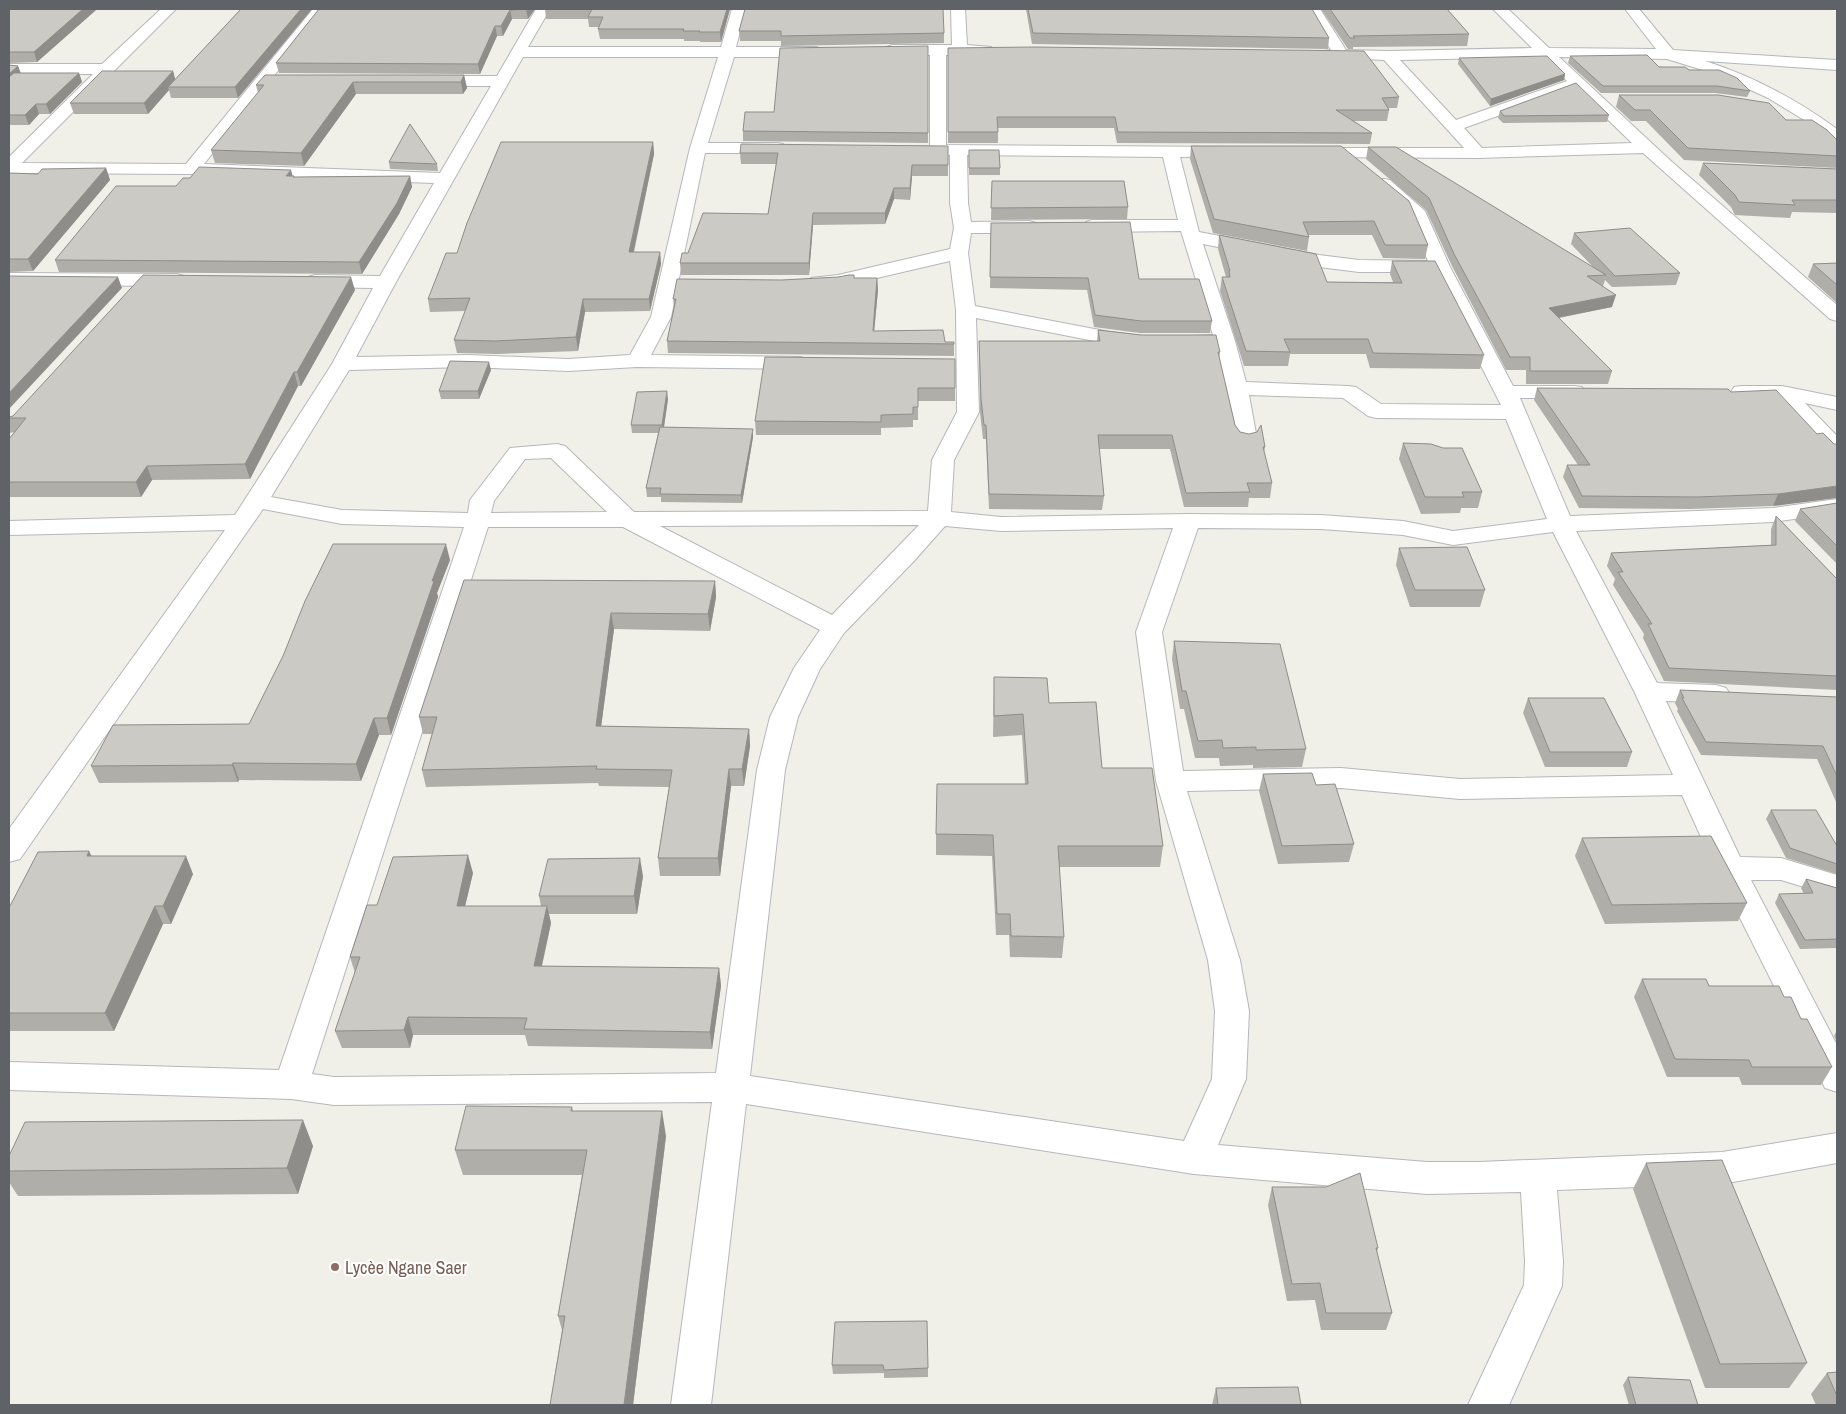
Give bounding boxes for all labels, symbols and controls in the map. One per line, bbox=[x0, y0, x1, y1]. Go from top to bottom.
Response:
place label: Lycèe Ngane Saer bbox=[345, 1255, 467, 1280]
marker: Lycèe Ngane Saer bbox=[329, 1261, 341, 1273]

